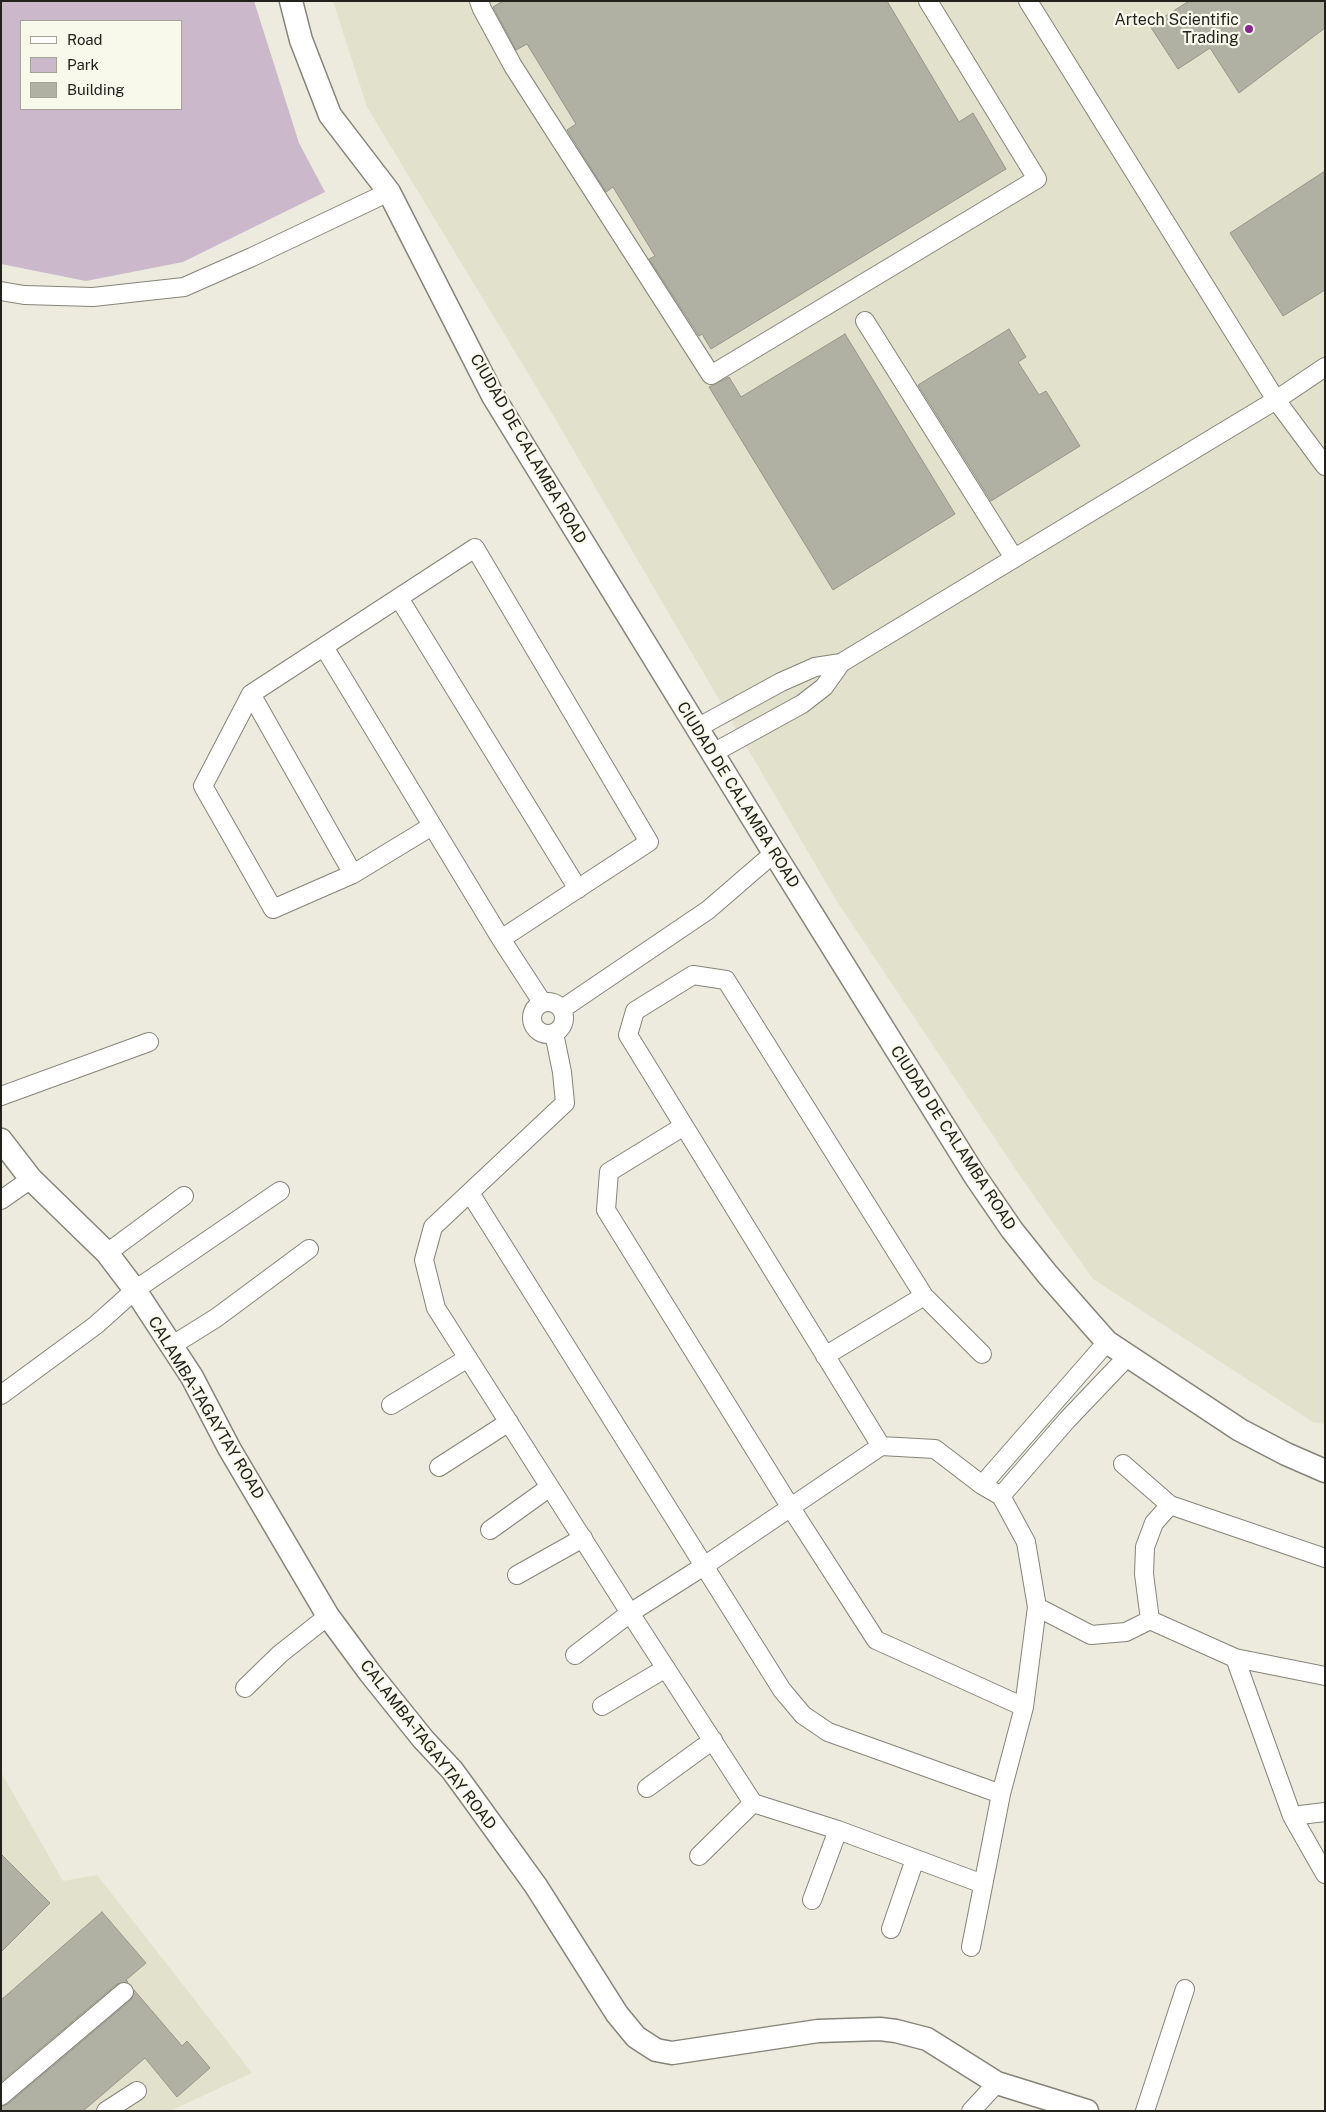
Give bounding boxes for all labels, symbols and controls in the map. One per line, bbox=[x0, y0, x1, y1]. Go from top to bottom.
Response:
place label: Artech Scientific Trading bbox=[1114, 10, 1239, 48]
legend bbox=[20, 20, 182, 110]
marker: Artech Scientific Trading bbox=[1243, 23, 1255, 35]
text: Road bbox=[67, 31, 103, 48]
text: Park bbox=[67, 56, 99, 73]
text: Building bbox=[67, 81, 125, 98]
street label: CIUDAD DE CALAMBA ROAD bbox=[466, 351, 590, 547]
street label: CIUDAD DE CALAMBA ROAD bbox=[673, 698, 803, 892]
street label: CIUDAD DE CALAMBA ROAD bbox=[886, 1042, 1020, 1234]
street label: CALAMBA-TAGAYTAY ROAD bbox=[144, 1313, 268, 1503]
street label: CALAMBA-TAGAYTAY ROAD bbox=[356, 1656, 500, 1834]

